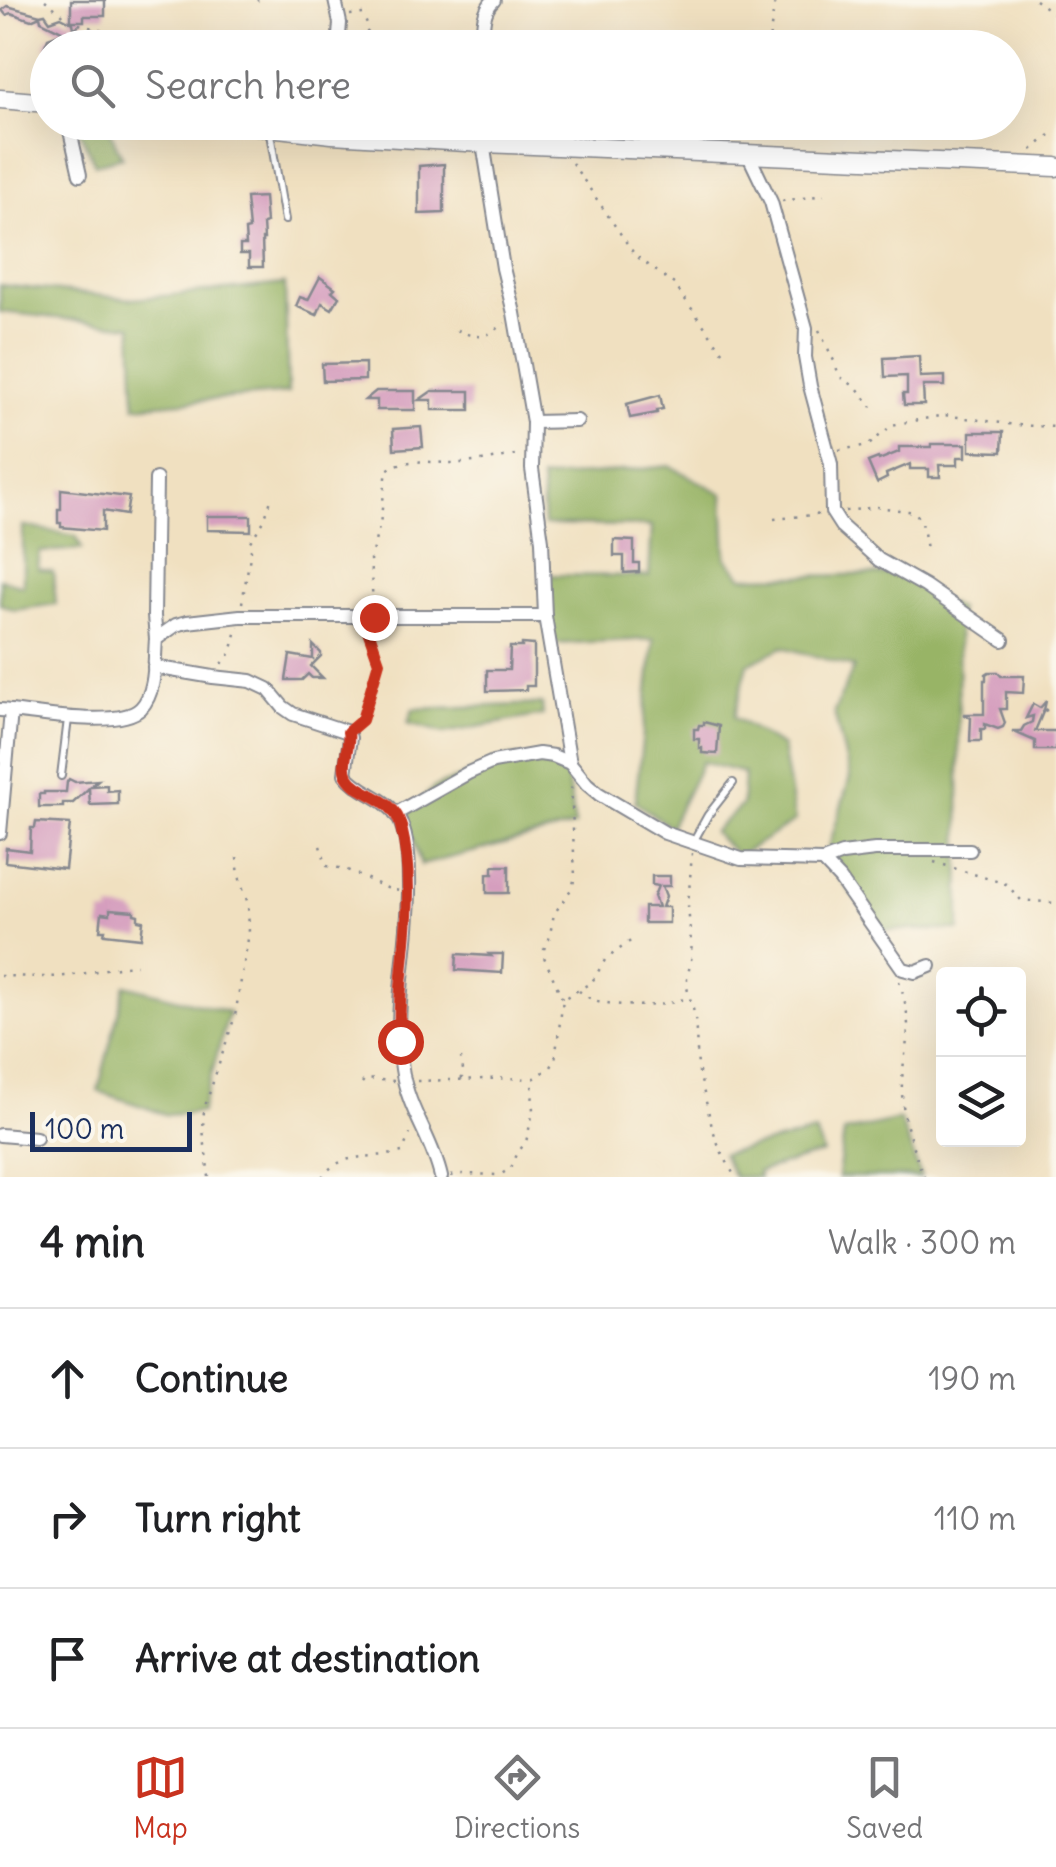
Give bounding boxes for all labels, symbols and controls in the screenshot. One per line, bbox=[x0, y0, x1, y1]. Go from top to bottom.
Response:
search box bbox=[30, 30, 1026, 140]
icon: search bbox=[65, 58, 120, 113]
text: Search here bbox=[145, 62, 351, 109]
route end bbox=[352, 595, 398, 641]
map controls bbox=[936, 967, 1026, 1147]
button: locate bbox=[936, 967, 1026, 1057]
route start bbox=[378, 1019, 424, 1065]
button: layers bbox=[936, 1057, 1026, 1147]
scale bar bbox=[30, 1107, 192, 1152]
text: 100 m bbox=[45, 1111, 124, 1147]
text: 4 min bbox=[40, 1216, 145, 1268]
text: Walk · 300 m bbox=[828, 1222, 1016, 1263]
icon: ahead bbox=[40, 1351, 95, 1406]
text: Continue bbox=[135, 1355, 288, 1402]
text: 190 m bbox=[928, 1358, 1016, 1399]
icon: right bbox=[40, 1491, 95, 1546]
text: Turn right bbox=[135, 1495, 301, 1542]
text: 110 m bbox=[934, 1498, 1016, 1539]
icon: arrive bbox=[40, 1631, 95, 1686]
text: Arrive at destination bbox=[135, 1635, 480, 1682]
tab: Map bbox=[133, 1750, 188, 1846]
tab: Directions bbox=[454, 1750, 580, 1846]
tab: Saved bbox=[846, 1750, 923, 1846]

